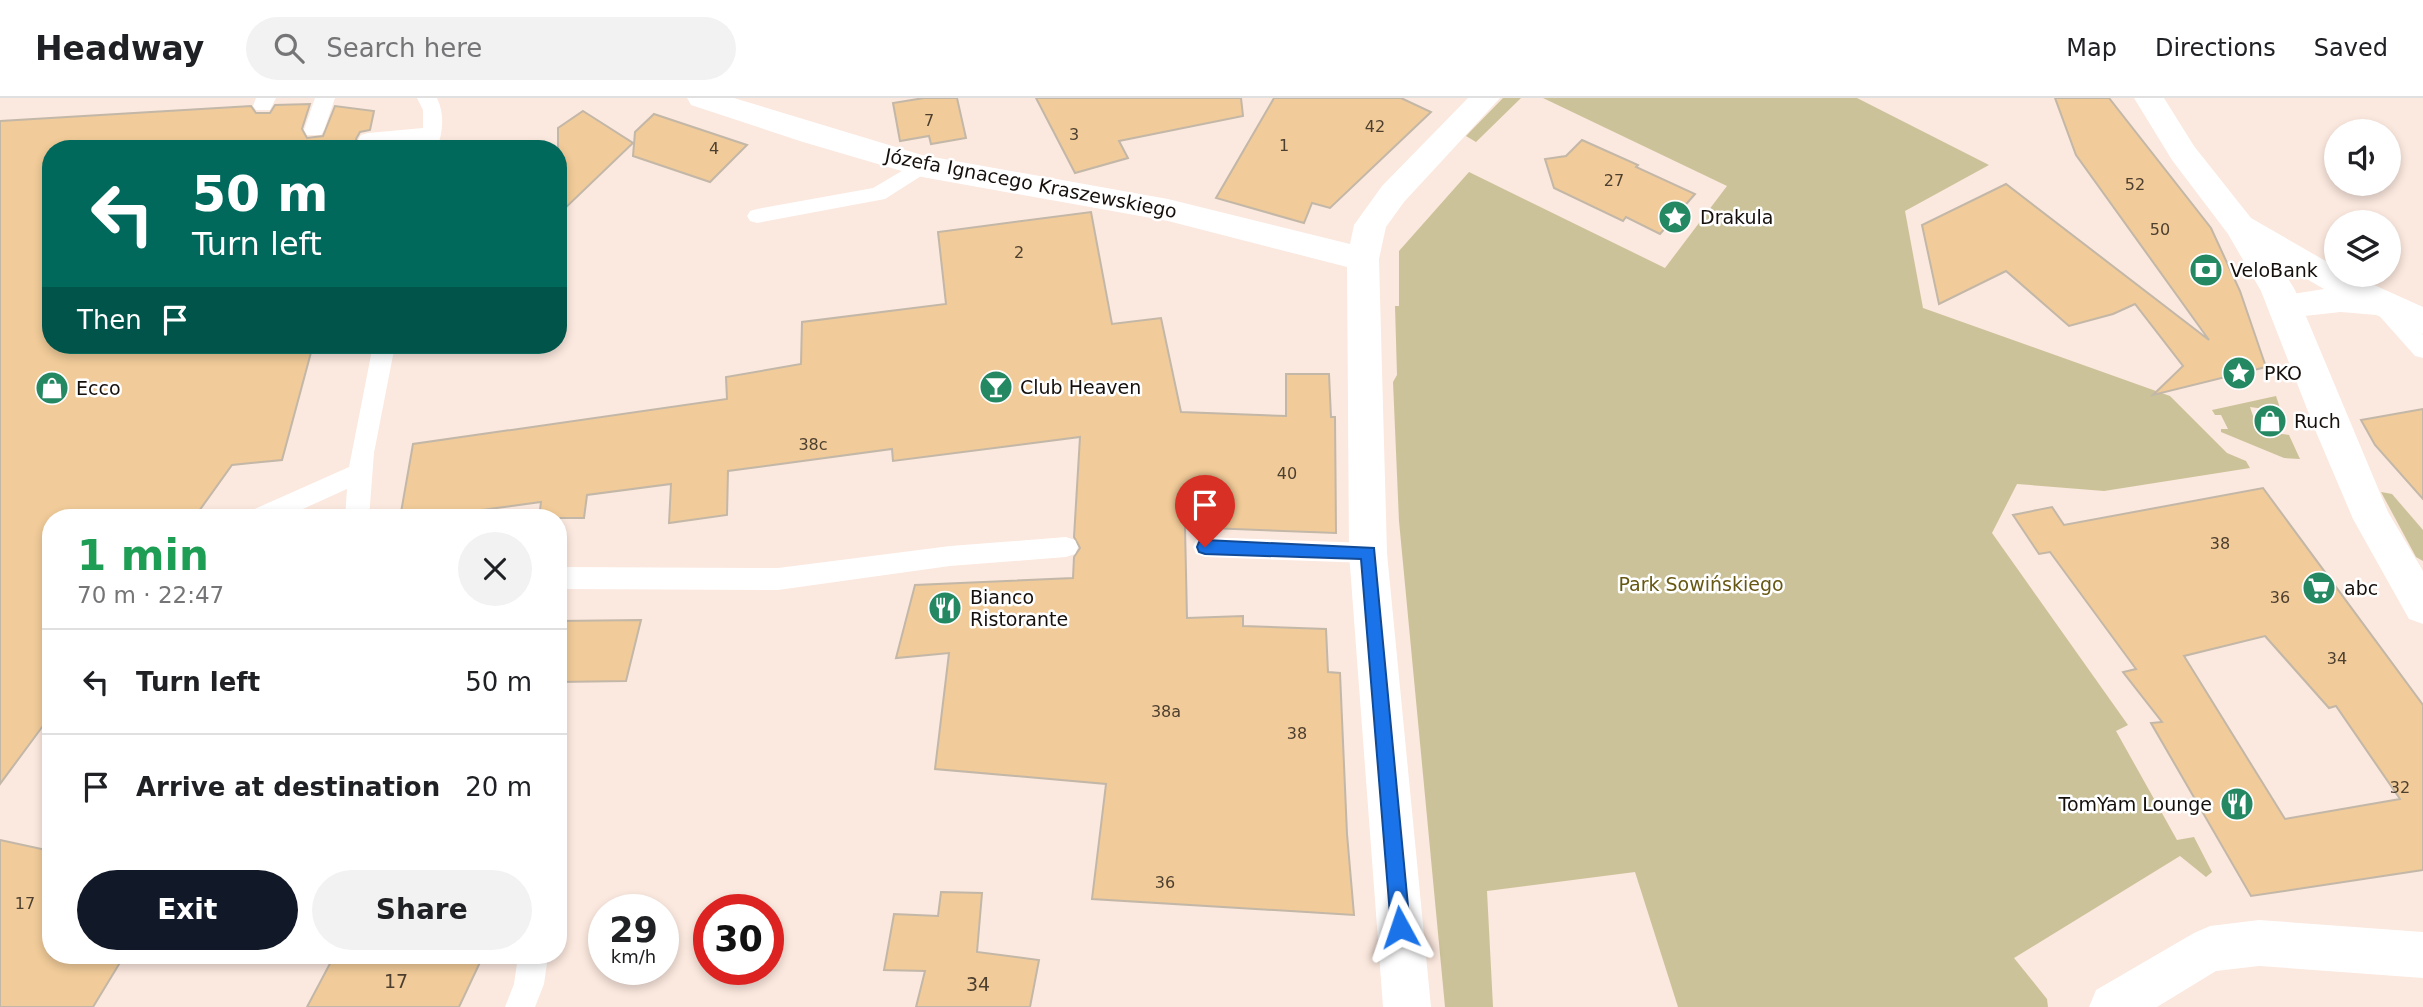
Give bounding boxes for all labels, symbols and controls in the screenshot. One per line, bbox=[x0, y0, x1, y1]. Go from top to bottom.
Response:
search box bbox=[246, 17, 736, 80]
text: Headway bbox=[35, 29, 204, 68]
icon: search bbox=[270, 29, 308, 67]
text: Search here bbox=[326, 33, 482, 63]
text: Map bbox=[2066, 34, 2117, 62]
text: Directions bbox=[2155, 34, 2276, 62]
text: Saved bbox=[2314, 34, 2388, 62]
house number: 7 bbox=[924, 111, 934, 130]
house number: 42 bbox=[1365, 117, 1385, 136]
map controls bbox=[2324, 119, 2401, 287]
button: sound bbox=[2324, 119, 2401, 196]
house number: 3 bbox=[1069, 125, 1079, 144]
house number: 1 bbox=[1279, 136, 1289, 155]
house number: 4 bbox=[709, 139, 719, 158]
street label: Józefa Ignacego Kraszewskiego bbox=[882, 144, 1179, 222]
text: 50 m bbox=[192, 166, 328, 223]
icon: left bbox=[77, 168, 168, 259]
house number: 27 bbox=[1604, 171, 1624, 190]
house number: 52 bbox=[2125, 175, 2145, 194]
place icon: Drakula bbox=[1656, 198, 1694, 236]
place label: Drakula bbox=[1700, 206, 1773, 228]
button: layers bbox=[2324, 210, 2401, 287]
house number: 50 bbox=[2150, 220, 2170, 239]
text: Turn left bbox=[192, 225, 322, 263]
house number: 2 bbox=[1014, 243, 1024, 262]
bank icon: VeloBank bbox=[2187, 251, 2225, 289]
place label: VeloBank bbox=[2230, 259, 2318, 281]
icon: arrive bbox=[156, 301, 194, 339]
text: Then bbox=[77, 305, 142, 335]
place icon: PKO bbox=[2220, 354, 2258, 392]
place label: PKO bbox=[2264, 362, 2302, 384]
bar icon: Club Heaven bbox=[977, 368, 1015, 406]
shop icon: Ecco bbox=[33, 369, 71, 407]
place label: Club Heaven bbox=[1020, 376, 1141, 398]
place label: Ecco bbox=[76, 377, 121, 399]
shop icon: Ruch bbox=[2251, 402, 2289, 440]
place label: Ruch bbox=[2294, 410, 2341, 432]
house number: 38c bbox=[798, 435, 828, 454]
house number: 40 bbox=[1277, 464, 1297, 483]
pin bbox=[1175, 475, 1235, 547]
icon: arrive bbox=[1186, 486, 1224, 524]
text: 1 min bbox=[77, 531, 209, 580]
button: close bbox=[458, 532, 532, 606]
house number: 38 bbox=[2210, 534, 2230, 553]
supermarket icon: abc bbox=[2300, 569, 2338, 607]
park label: Park Sowińskiego bbox=[1618, 573, 1784, 595]
place label: abc bbox=[2344, 577, 2378, 599]
text: 70 m · 22:47 bbox=[77, 582, 224, 608]
place label: Bianco Ristorante bbox=[970, 586, 1068, 630]
house number: 36 bbox=[2270, 588, 2290, 607]
restaurant icon: Bianco Ristorante bbox=[926, 589, 964, 627]
house number: 34 bbox=[2327, 649, 2347, 668]
icon: left bbox=[77, 663, 115, 701]
text: Turn left bbox=[136, 667, 260, 697]
text: 50 m bbox=[465, 667, 532, 697]
house number: 38a bbox=[1151, 702, 1181, 721]
house number: 38 bbox=[1287, 724, 1307, 743]
icon: arrive bbox=[77, 768, 115, 806]
text: Arrive at destination bbox=[136, 772, 440, 802]
text: 20 m bbox=[465, 772, 532, 802]
house number: 32 bbox=[2390, 778, 2410, 797]
restaurant icon: TomYam Lounge bbox=[2218, 785, 2256, 823]
place label: TomYam Lounge bbox=[2058, 793, 2212, 815]
button: Exit bbox=[77, 870, 298, 950]
button: Share bbox=[312, 870, 532, 950]
house number: 36 bbox=[1155, 873, 1175, 892]
position arrow bbox=[1363, 890, 1437, 964]
house number: 17 bbox=[15, 894, 35, 913]
speed limit sign: 30 bbox=[693, 894, 784, 985]
text: 29 bbox=[609, 910, 658, 950]
text: km/h bbox=[611, 946, 656, 967]
house number: 17 bbox=[384, 970, 408, 992]
house number: 34 bbox=[966, 973, 990, 995]

